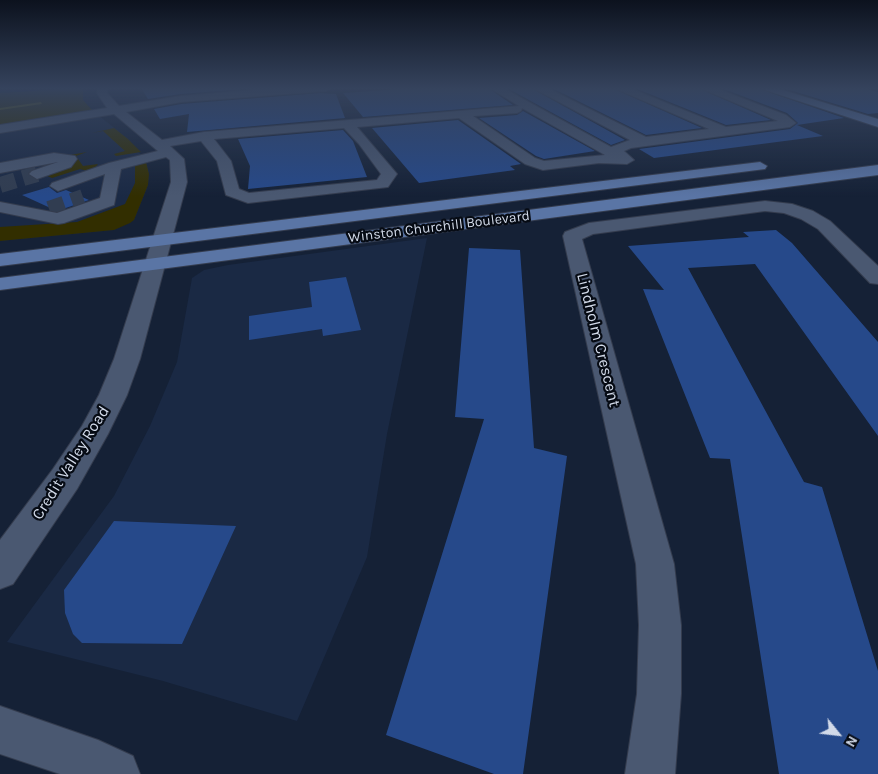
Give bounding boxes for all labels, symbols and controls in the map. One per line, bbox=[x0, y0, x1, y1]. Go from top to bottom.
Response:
street label: Winston Churchill Boulevard bbox=[347, 208, 531, 246]
street label: Lindholm Crescent bbox=[572, 271, 624, 409]
street label: Credit Valley Road bbox=[28, 403, 114, 523]
north arrow bbox=[813, 709, 863, 759]
text: N bbox=[842, 733, 861, 750]

